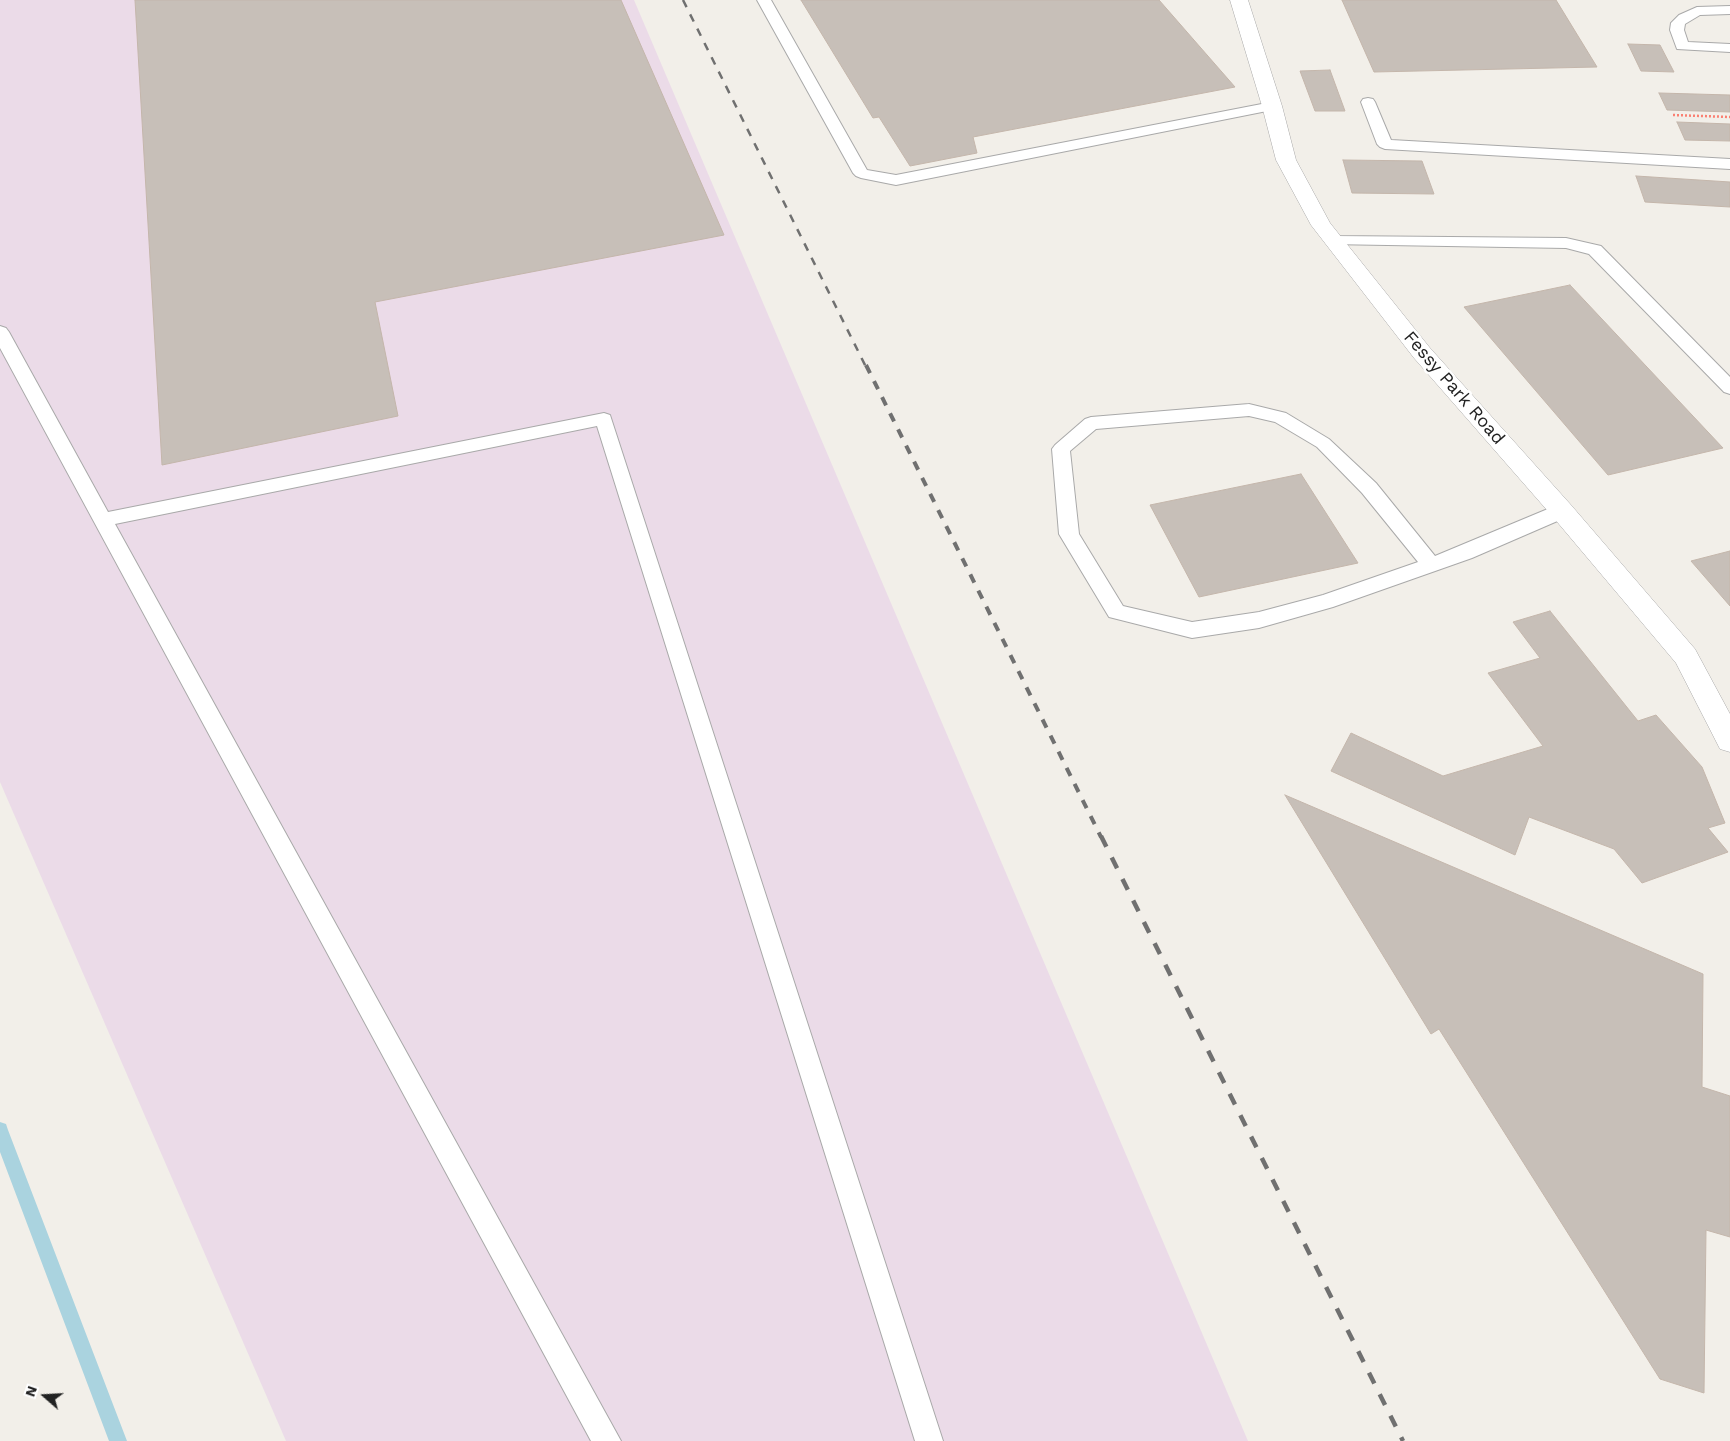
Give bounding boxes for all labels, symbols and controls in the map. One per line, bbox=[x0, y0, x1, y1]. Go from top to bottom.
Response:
street label: Fessy Park Road bbox=[1399, 327, 1509, 449]
north arrow bbox=[20, 1371, 70, 1421]
text: N bbox=[22, 1384, 40, 1399]

